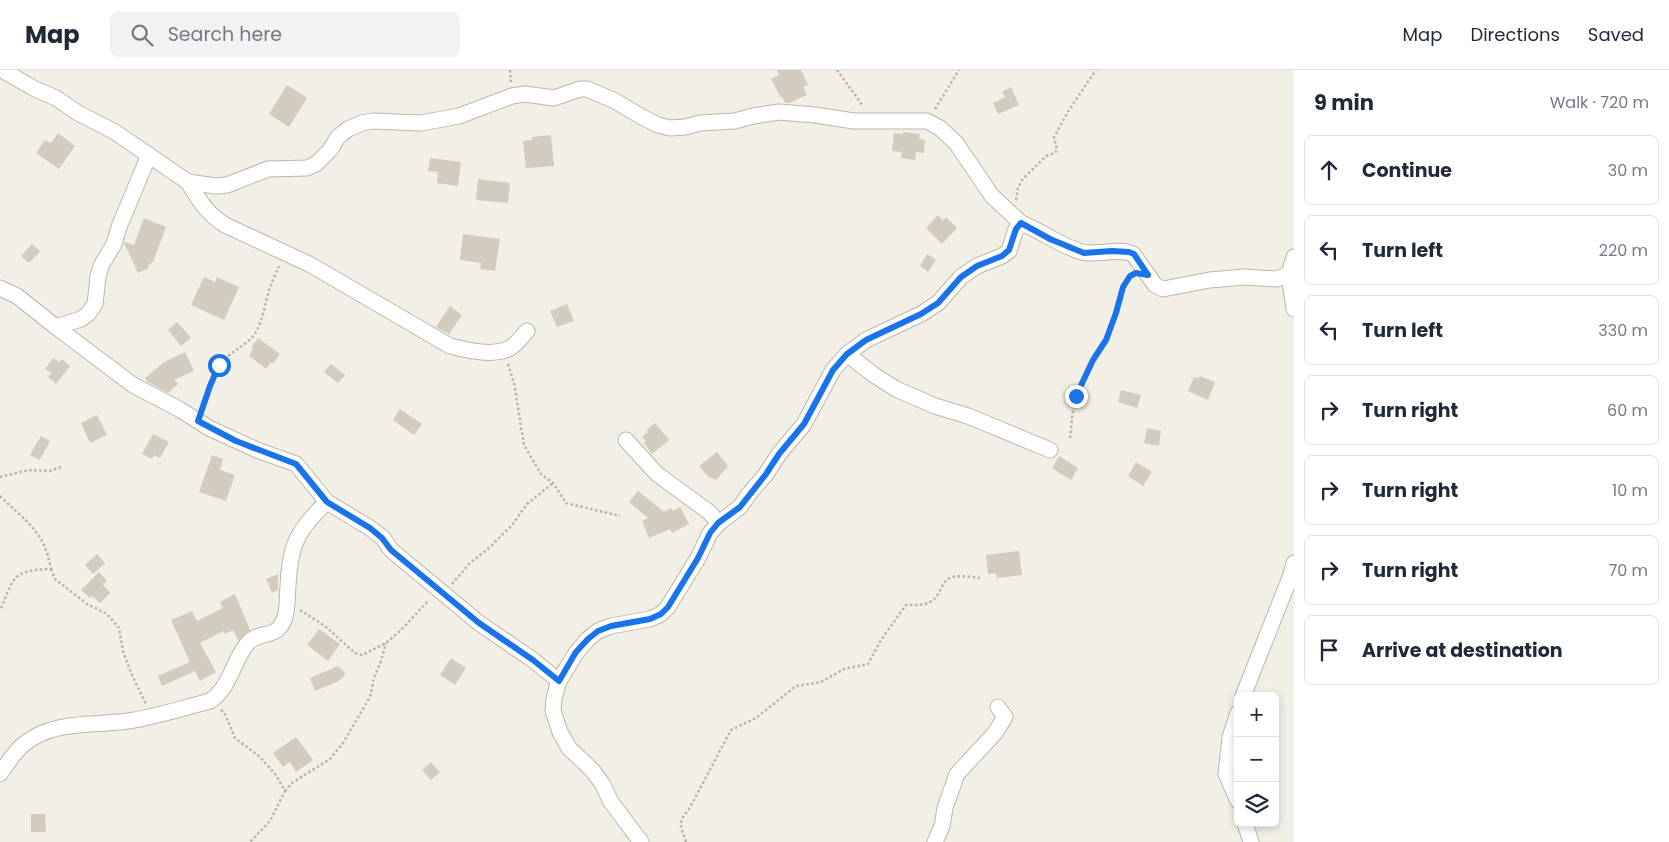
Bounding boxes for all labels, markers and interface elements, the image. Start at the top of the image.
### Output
search box [110,12,460,57]
text: Map [25,18,80,51]
icon: search [128,21,156,49]
text: Search here [168,21,282,48]
text: Map [1403,22,1442,47]
text: Directions [1470,22,1560,47]
text: Saved [1588,22,1644,47]
text: 9 min [1314,88,1374,117]
text: Walk · 720 m [1550,91,1649,114]
icon: ahead [1315,156,1343,184]
text: Continue [1362,157,1452,184]
text: 30 m [1608,159,1648,182]
icon: left [1315,236,1343,264]
text: Turn left [1362,237,1443,264]
text: 220 m [1599,239,1648,262]
icon: left [1315,316,1343,344]
text: Turn left [1362,317,1443,344]
text: 330 m [1598,319,1648,342]
route start [208,354,231,377]
route end [1065,385,1088,408]
icon: right [1315,396,1343,424]
text: Turn right [1362,397,1458,424]
text: 60 m [1607,399,1648,422]
icon: right [1315,476,1343,504]
text: Turn right [1362,477,1458,504]
text: 10 m [1612,479,1648,502]
icon: right [1315,556,1343,584]
text: Turn right [1362,557,1458,584]
text: 70 m [1608,559,1648,582]
icon: arrive [1315,636,1343,664]
text: Arrive at destination [1362,637,1563,664]
map controls [1234,692,1279,827]
button: + [1234,692,1279,737]
button: − [1234,737,1279,782]
button: layers [1234,782,1279,827]

